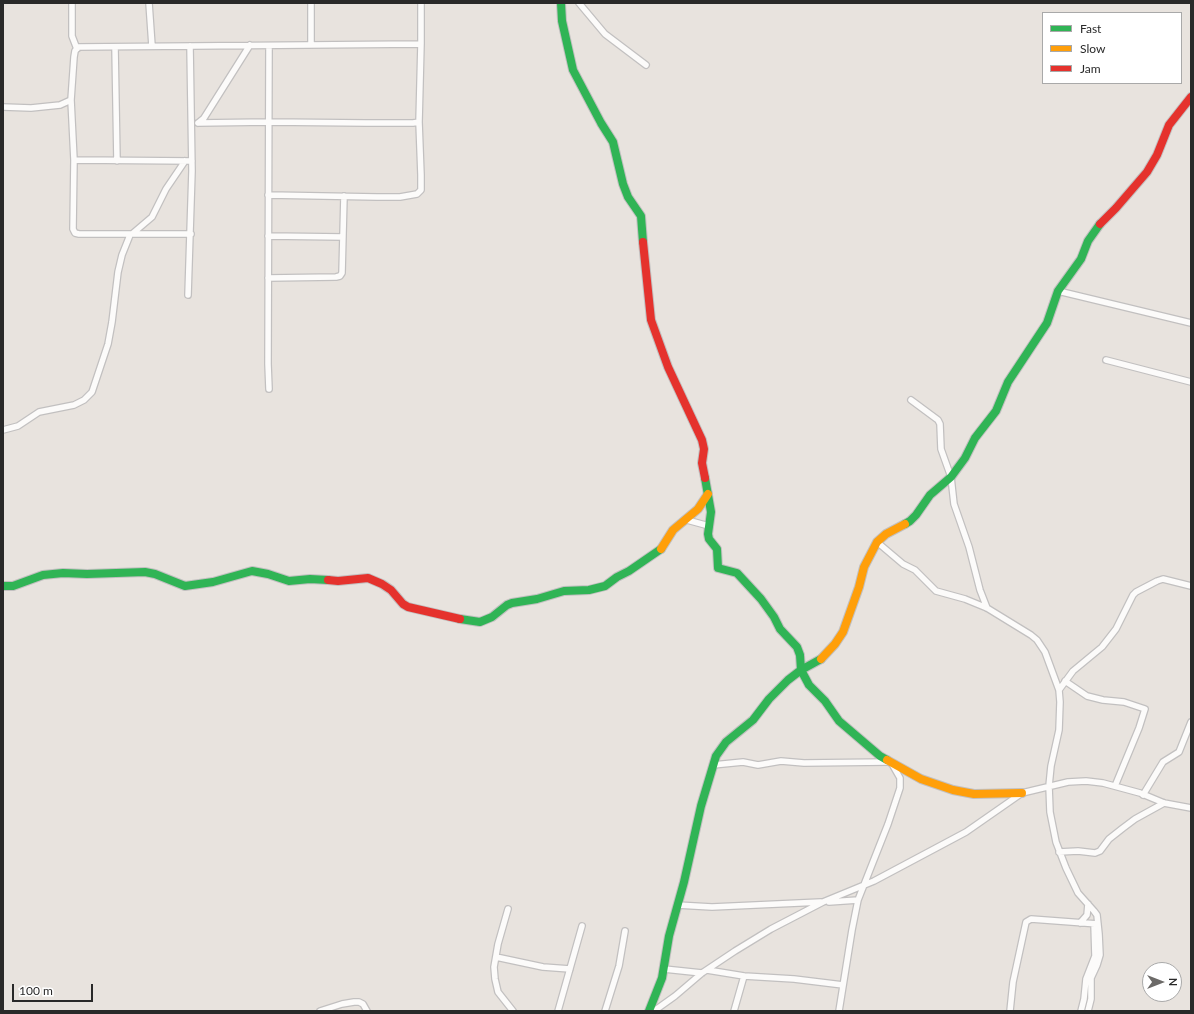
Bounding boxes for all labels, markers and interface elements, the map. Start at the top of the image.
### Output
legend [1042,12,1182,84]
text: Fast [1080,21,1101,36]
text: Slow [1080,41,1105,56]
text: Jam [1080,61,1101,76]
north arrow [1142,962,1182,1002]
scale bar [14,976,95,1002]
text: N [1167,978,1180,986]
text: 100 m [19,983,53,998]

